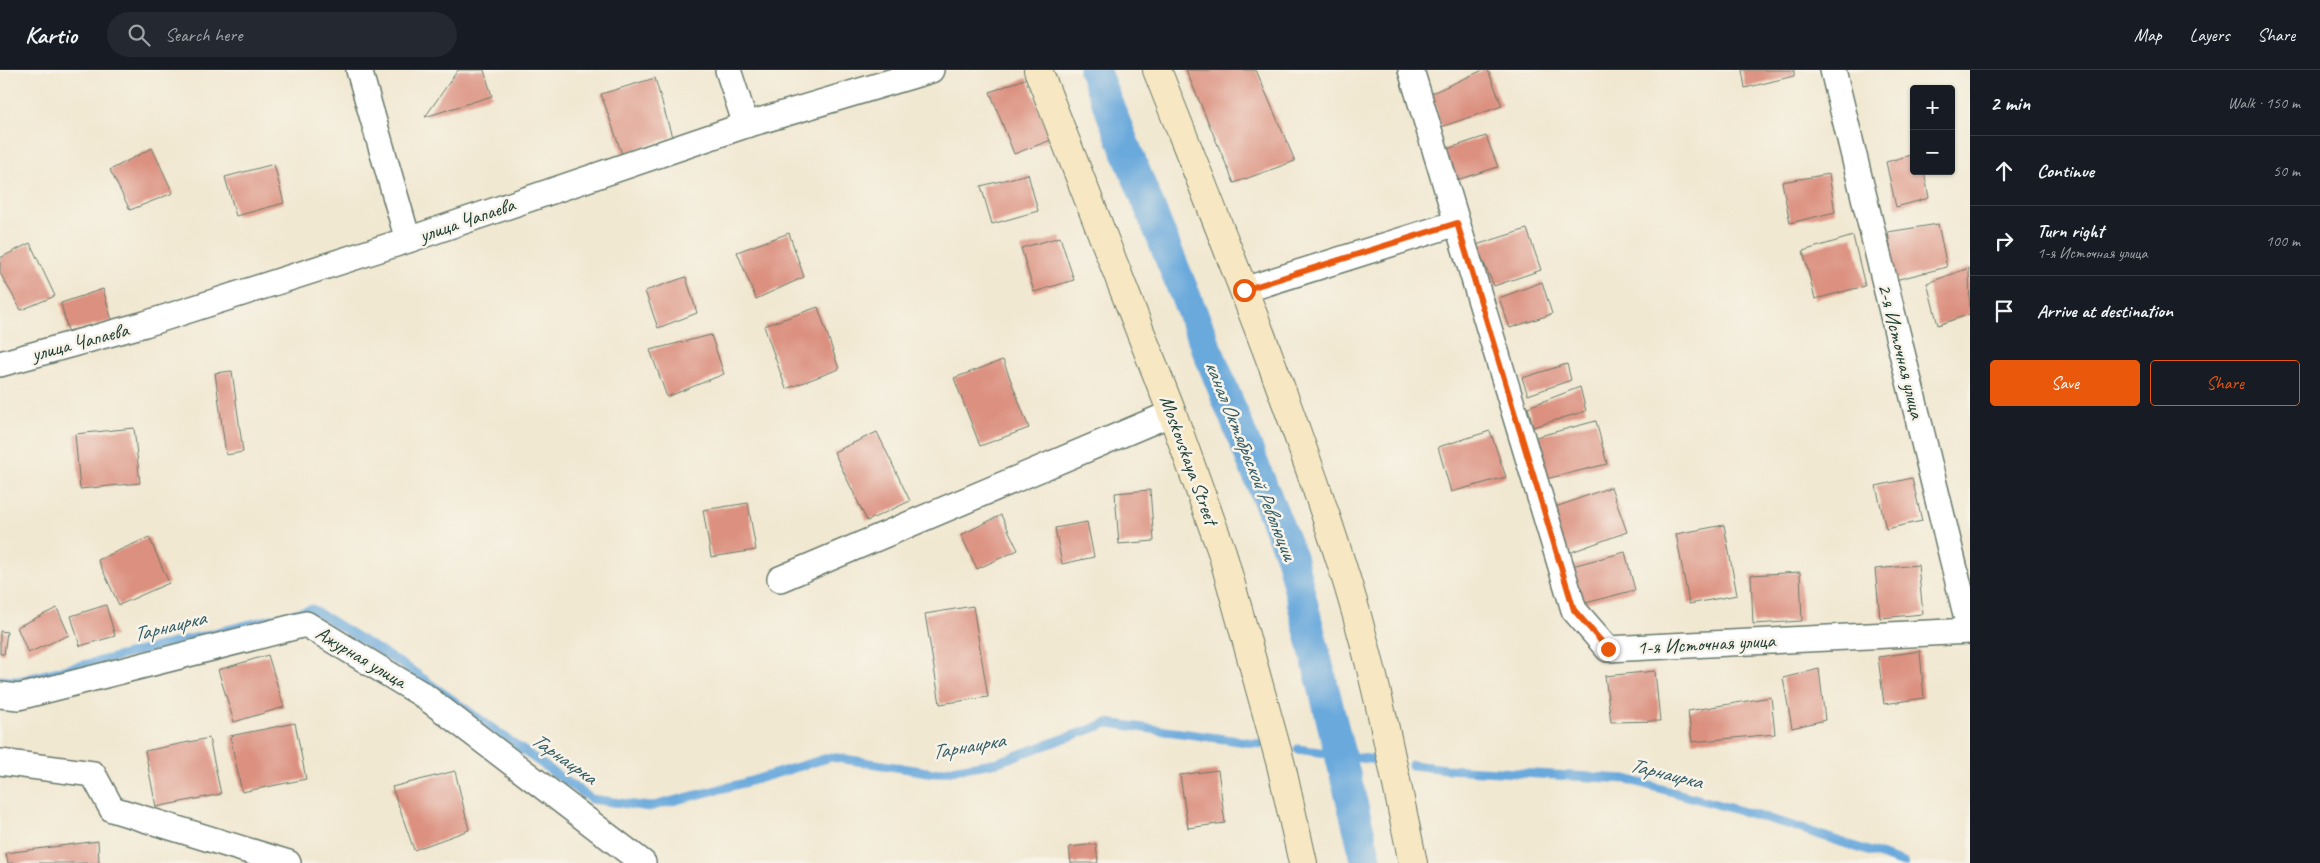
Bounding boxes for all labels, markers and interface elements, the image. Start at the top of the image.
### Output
search box [107,12,457,57]
text: Kartio [25,20,77,50]
icon: search [125,21,153,49]
text: Search here [165,23,242,47]
text: Map [2134,24,2162,46]
text: Layers [2190,24,2229,46]
text: Share [2257,24,2295,46]
map controls [1910,85,1955,175]
button: + [1910,85,1955,130]
text: 2 min [1990,90,2030,116]
text: Walk · 150 m [2228,93,2300,113]
button: − [1910,130,1955,175]
icon: ahead [1990,157,2018,185]
text: Continue [2037,159,2094,183]
text: 50 m [2273,161,2300,181]
street label: улица Чапаева [415,192,519,248]
text: Turn right [2037,219,2104,243]
icon: right [1990,227,2018,255]
text: 100 m [2266,231,2300,251]
text: 1-я Источная улица [2037,243,2148,263]
route start [1233,279,1256,302]
street label: 2-я Источная улица [1872,281,1930,422]
icon: arrive [1990,297,2018,325]
text: Arrive at destination [2037,299,2173,323]
street label: улица Чапаева [28,317,132,367]
water label: канал Октябрьской Революции [1199,356,1304,565]
button: Save [1990,360,2140,406]
button: Share [2150,360,2300,406]
street label: Moskovskaya Street [1154,392,1225,531]
water label: Тарнаирка [130,604,210,648]
street label: Ажурная улица [311,620,412,695]
street label: 1-я Источная улица [1636,628,1777,660]
route end [1597,638,1620,661]
water label: Тарнаирка [526,726,603,791]
water label: Тарнаирка [929,726,1008,765]
water label: Тарнаирка [1627,751,1707,795]

